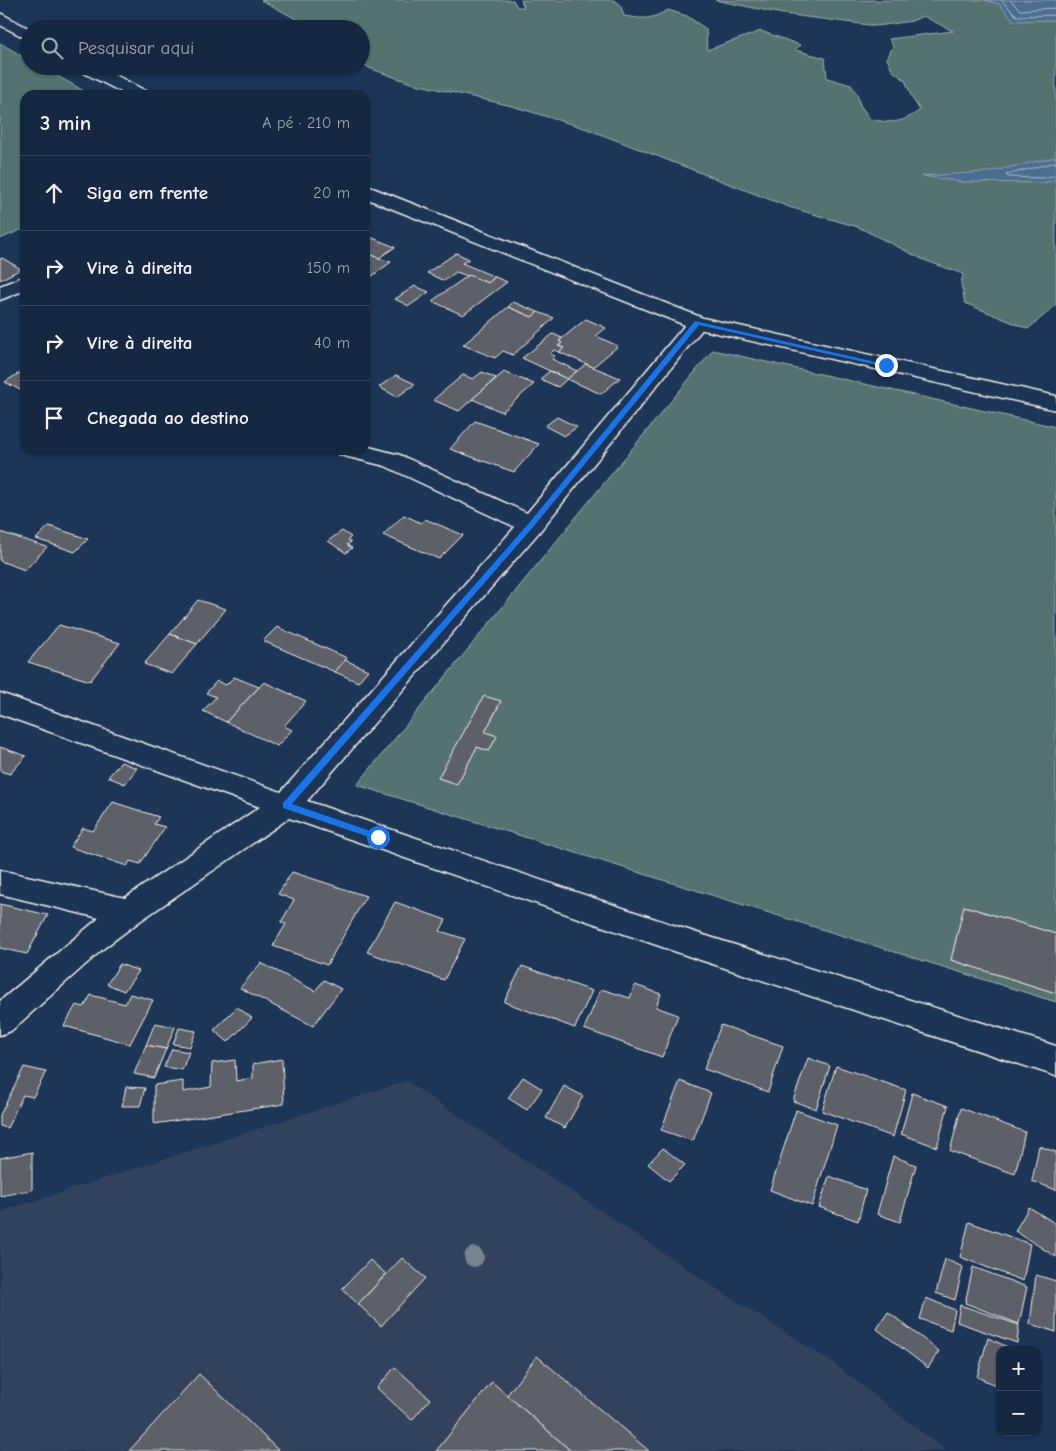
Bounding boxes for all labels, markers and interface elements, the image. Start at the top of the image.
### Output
search box [20,20,370,75]
icon: search [38,34,66,62]
text: Pesquisar aqui [78,37,194,59]
text: 3 min [40,111,91,135]
text: A pé · 210 m [262,114,350,132]
icon: ahead [40,179,68,207]
text: Siga em frente [87,182,208,204]
text: 20 m [313,184,350,202]
icon: right [40,254,68,282]
text: Vire à direita [87,257,192,279]
text: 150 m [307,259,350,277]
icon: right [40,329,68,357]
text: Vire à direita [87,332,192,354]
text: 40 m [314,334,350,352]
route end [875,354,898,377]
icon: arrive [40,404,68,432]
text: Chegada ao destino [87,407,249,429]
route start [367,826,390,849]
map controls [996,1346,1041,1436]
button: + [996,1346,1041,1391]
button: − [996,1391,1041,1436]

